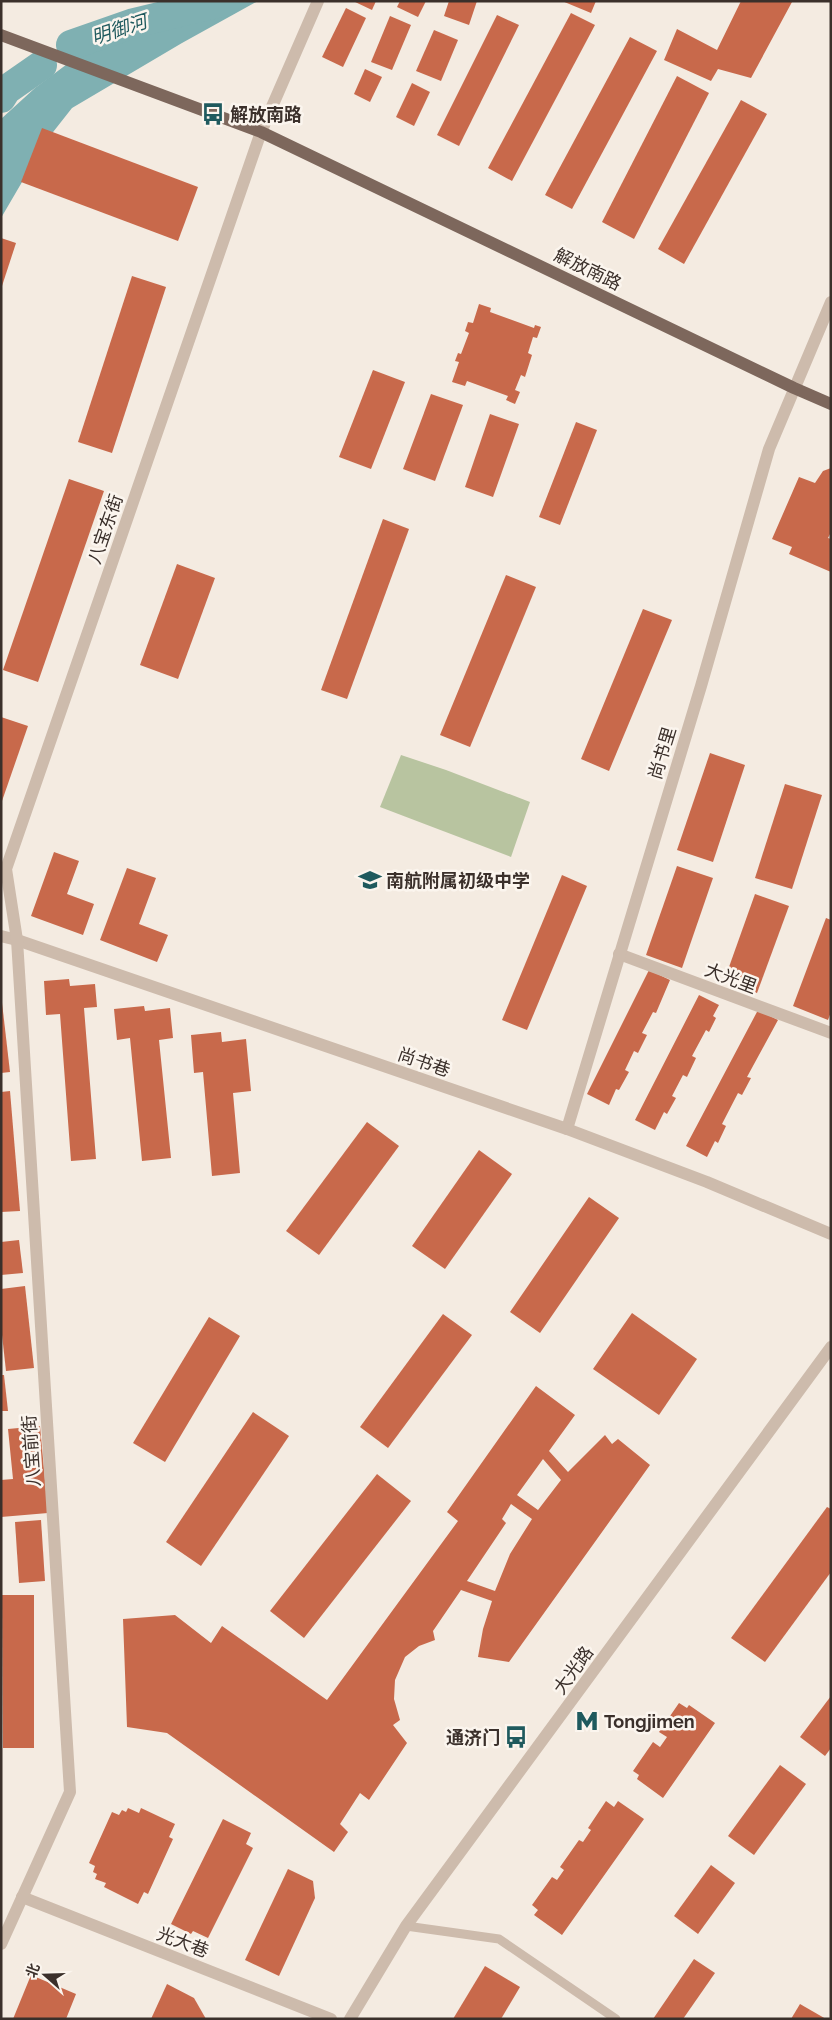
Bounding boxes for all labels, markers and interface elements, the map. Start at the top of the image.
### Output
water label: 明御河 [88,8,153,48]
bus stop icon: 解放南路 [200,101,226,127]
place label: 解放南路 [230,104,302,125]
street label: 解放南路 [551,244,625,294]
street label: 八宝东街 [83,492,127,566]
street label: 尚书里 [644,724,680,782]
school or university icon: 南航附属初级中学 [357,867,383,893]
place label: 南航附属初级中学 [386,870,530,891]
street label: 大光里 [702,959,760,997]
street label: 尚书巷 [395,1043,453,1081]
street label: 八宝前街 [18,1414,44,1488]
street label: 大光路 [549,1642,597,1698]
metro station icon: Tongjimen [574,1708,600,1734]
place label: Tongjimen [604,1711,695,1732]
bus stop icon: 通济门 [503,1724,529,1750]
place label: 通济门 [446,1727,500,1748]
street label: 光大巷 [154,1923,212,1961]
north arrow [20,1950,70,2000]
text: 北 [23,1961,43,1980]

